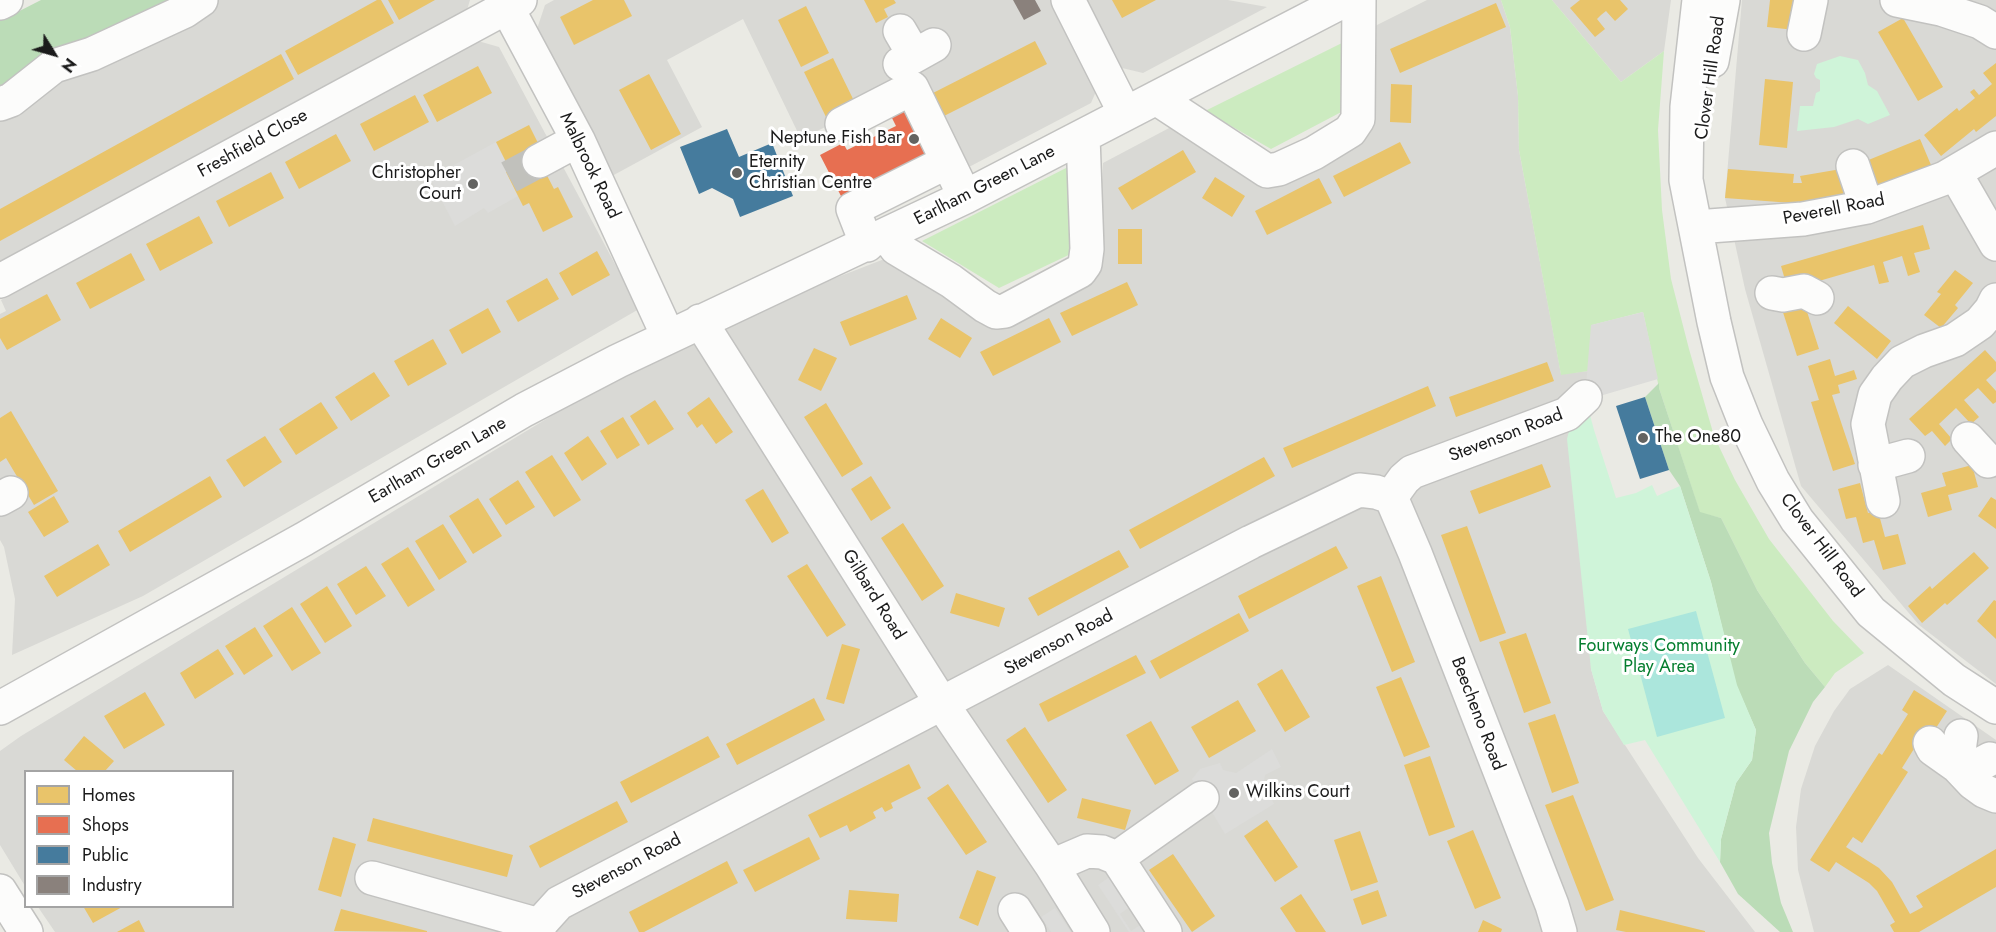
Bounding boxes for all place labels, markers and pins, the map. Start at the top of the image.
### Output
place label: Neptune Fish Bar [770,128,902,150]
marker: Neptune Fish Bar [907,132,921,146]
place label: Eternity Christian Centre [749,152,872,195]
place label: Christopher Court [372,163,461,206]
marker: Eternity Christian Centre [730,166,744,180]
marker: Christopher Court [466,177,480,191]
place label: The One80 [1655,427,1741,449]
marker: The One80 [1636,431,1650,445]
place label: Wilkins Court [1246,782,1349,804]
marker: Wilkins Court [1227,786,1241,800]

